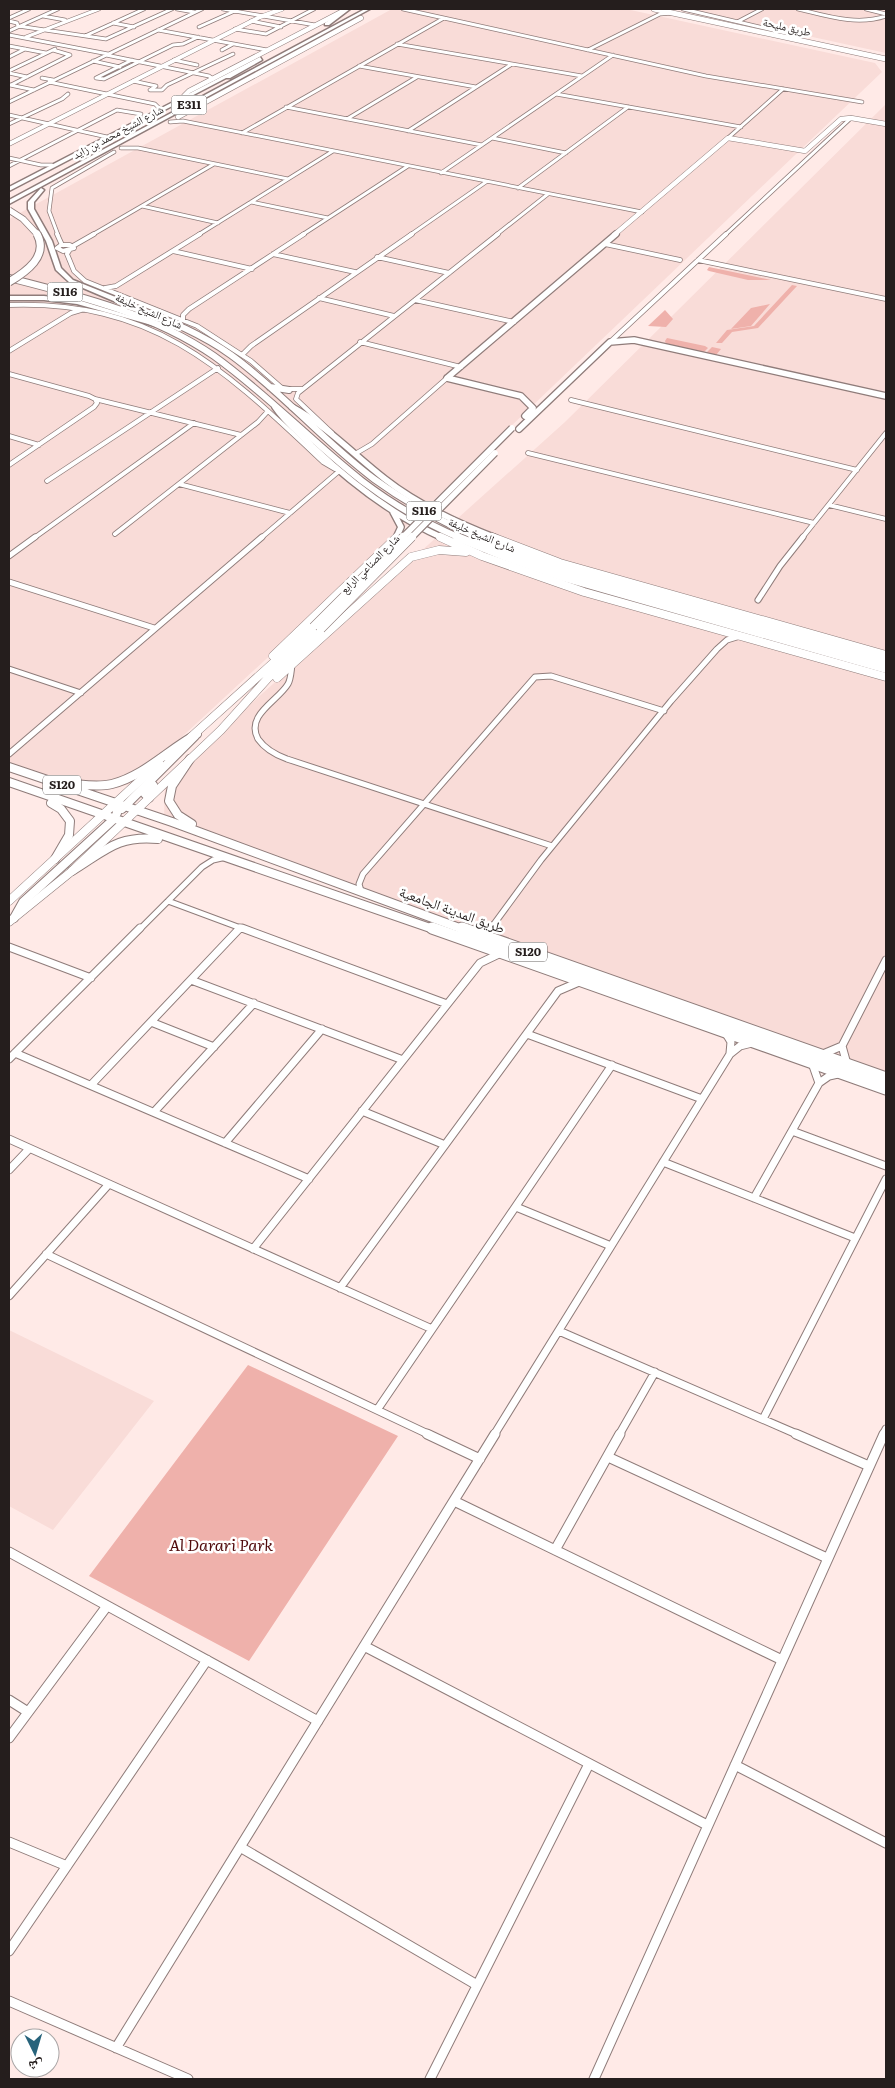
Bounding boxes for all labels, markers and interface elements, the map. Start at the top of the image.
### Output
street label: طريق مليحة [762,13,813,39]
road number: E311 [172,96,206,114]
street label: شارع الشيخ محمد بن زايد [69,100,166,162]
road number: S116 [48,282,82,302]
street label: شارع الشيخ خليفة [113,288,185,332]
road number: S116 [406,502,442,520]
street label: شارع الشيخ خليفة [446,513,519,555]
street label: شارع الصناعي الرابع [336,530,404,598]
road number: S120 [43,776,81,794]
street label: طريق المدينة الجامعية [396,881,508,938]
road number: S120 [509,942,547,962]
park label: Al Darari Park [169,1532,273,1556]
north arrow [10,2028,60,2078]
text: ش [28,2056,44,2078]

